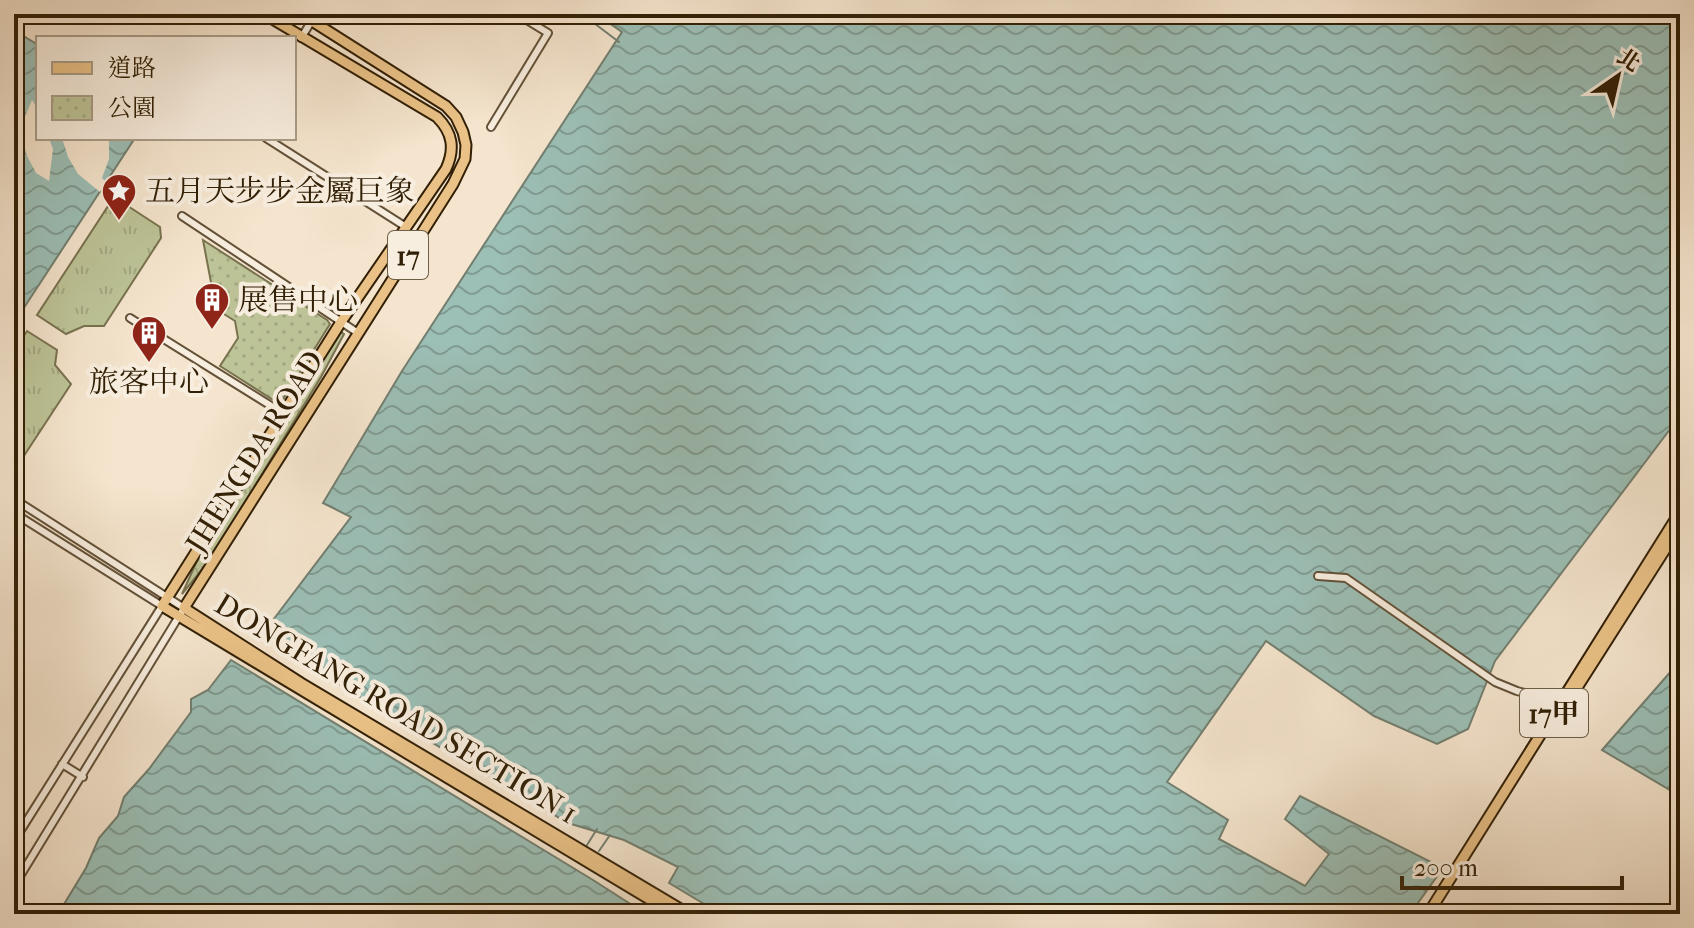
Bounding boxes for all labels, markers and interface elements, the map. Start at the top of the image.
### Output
legend [36,36,296,140]
north arrow [1578,36,1658,116]
text: 北 [1612,43,1645,77]
text: 道路 [108,54,156,82]
text: 公園 [108,94,156,122]
place icon: 五月天步步金屬巨象 [100,172,138,222]
place label: 五月天步步金屬巨象 [145,174,415,209]
road number: 17 [388,231,428,279]
building icon: 展售中心 [193,281,231,331]
place label: 展售中心 [238,283,358,318]
building icon: 旅客中心 [130,314,168,364]
street label: JHENGDA ROAD [178,345,331,561]
place label: 旅客中心 [89,365,209,400]
street label: DONGFANG ROAD SECTION 1 [208,587,584,831]
road number: 17甲 [1520,689,1588,737]
scale bar [1402,840,1622,890]
text: 200 m [1414,854,1478,882]

